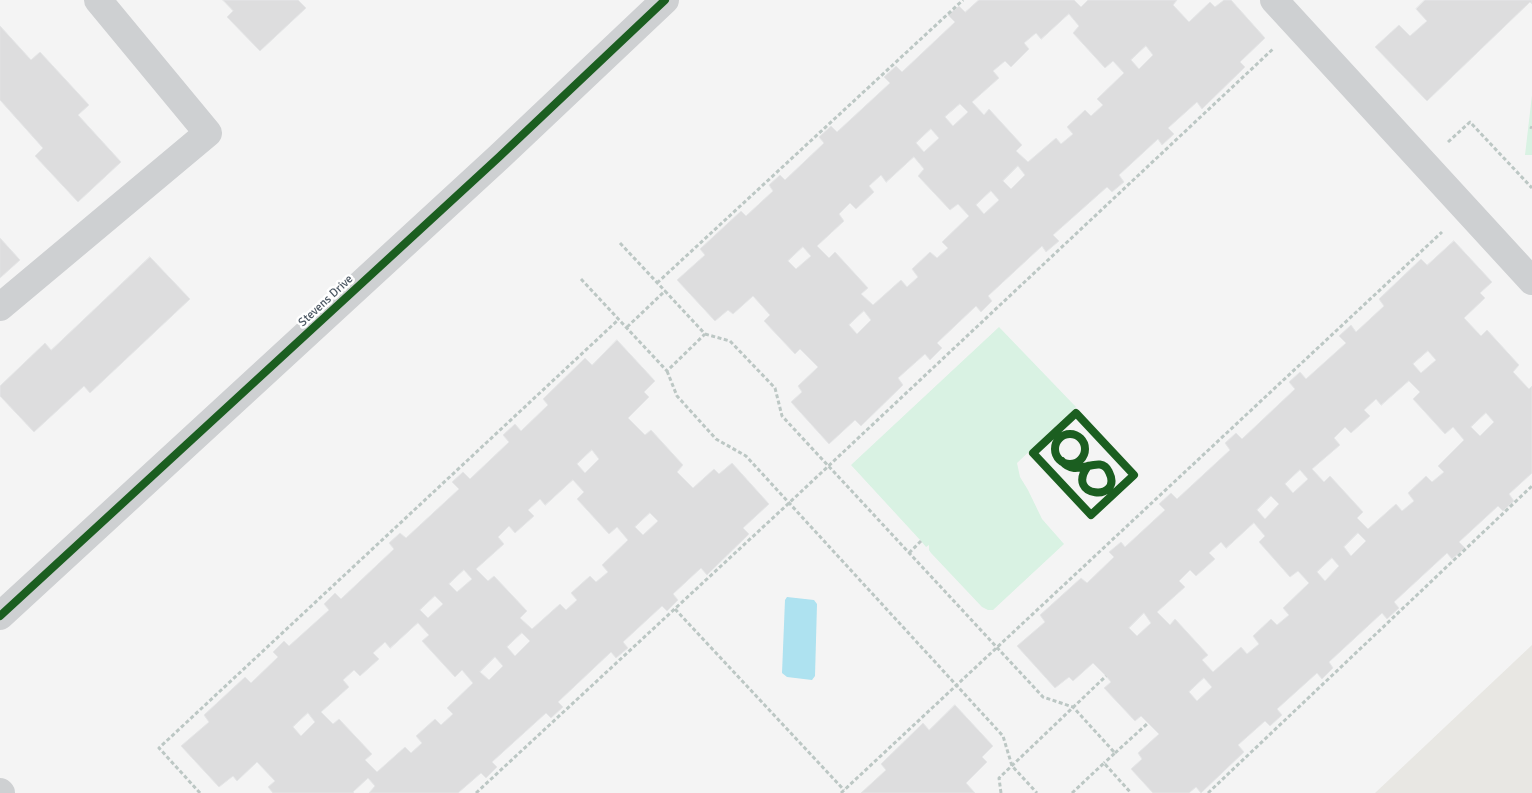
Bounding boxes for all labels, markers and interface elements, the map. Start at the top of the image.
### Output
street label: Stevens Drive [296,272,356,330]

